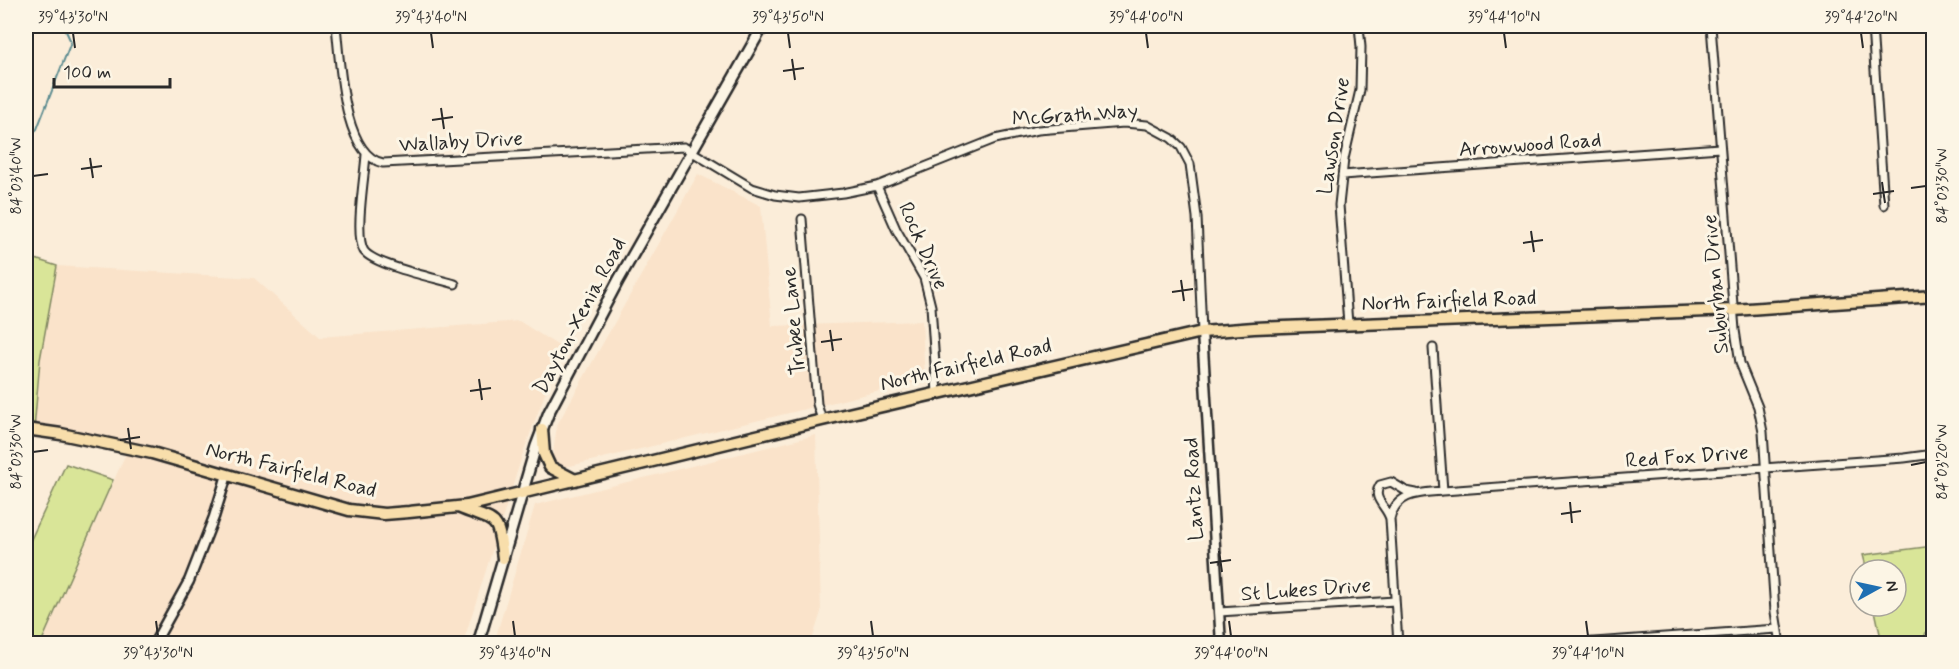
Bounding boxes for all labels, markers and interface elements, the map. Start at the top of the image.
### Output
text: 39°43'30"N [38,8,108,28]
text: 39°43'40"N [395,8,467,28]
text: 39°43'50"N [752,8,824,28]
text: 39°44'00"N [1109,8,1183,28]
text: 39°44'10"N [1468,8,1540,28]
text: 39°44'20"N [1824,8,1898,28]
scale bar [54,51,170,89]
text: 100 m [63,61,111,85]
street label: Lawson Drive [1311,75,1357,197]
street label: McGrath Way [1011,97,1139,133]
street label: Wallaby Drive [398,125,524,159]
street label: Arrowwood Road [1458,126,1602,164]
text: 84°03'40"W [7,138,27,214]
text: 84°03'30"W [1933,149,1953,223]
street label: Rock Drive [891,198,955,294]
street label: Suburban Drive [1696,213,1736,355]
street label: Dayton-Xenia Road [527,233,633,399]
street label: Trubee Lane [775,266,813,376]
street label: North Fairfield Road [1361,284,1537,318]
street label: North Fairfield Road [878,332,1054,398]
text: 84°03'30"W [7,415,27,489]
text: 84°03'20"W [1933,424,1953,500]
street label: North Fairfield Road [203,435,379,505]
street label: Lantz Road [1177,437,1211,541]
street label: Red Fox Drive [1624,439,1750,475]
north arrow [1848,558,1908,618]
street label: St Lukes Drive [1240,571,1372,609]
text: N [1880,579,1903,593]
text: 39°43'30"N [123,644,193,664]
text: 39°43'40"N [479,644,551,664]
text: 39°43'50"N [837,644,909,664]
text: 39°44'00"N [1194,644,1268,664]
text: 39°44'10"N [1552,644,1624,664]

